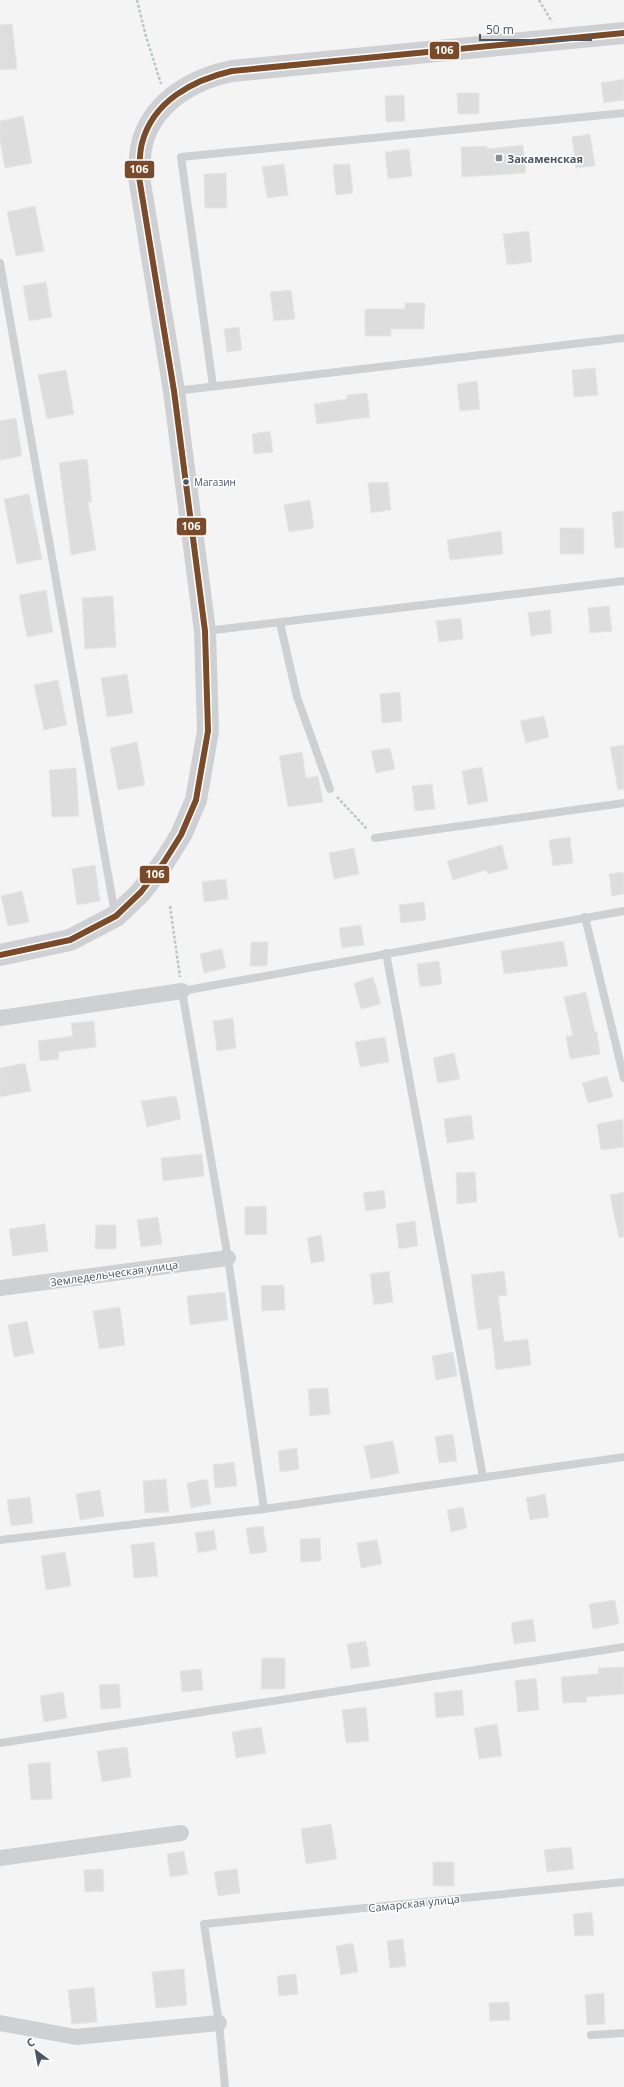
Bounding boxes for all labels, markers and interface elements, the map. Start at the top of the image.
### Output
scale bar [480,16,591,42]
text: 50 m [486,21,514,38]
line badge: 106 [429,41,460,60]
text: 106 [435,42,453,57]
place label: Закаменская [507,151,583,166]
marker: Закаменская [494,153,504,163]
line badge: 106 [124,160,155,179]
text: 106 [130,161,148,176]
place label: Магазин [194,475,236,489]
marker: Магазин [181,477,191,487]
line badge: 106 [176,517,207,536]
text: 106 [182,518,200,533]
line badge: 106 [139,865,170,884]
text: 106 [146,866,164,881]
street label: Земледельческая улица [49,1257,179,1289]
street label: Самарская улица [368,1891,460,1915]
north arrow [16,2031,56,2071]
text: С [23,2034,37,2050]

